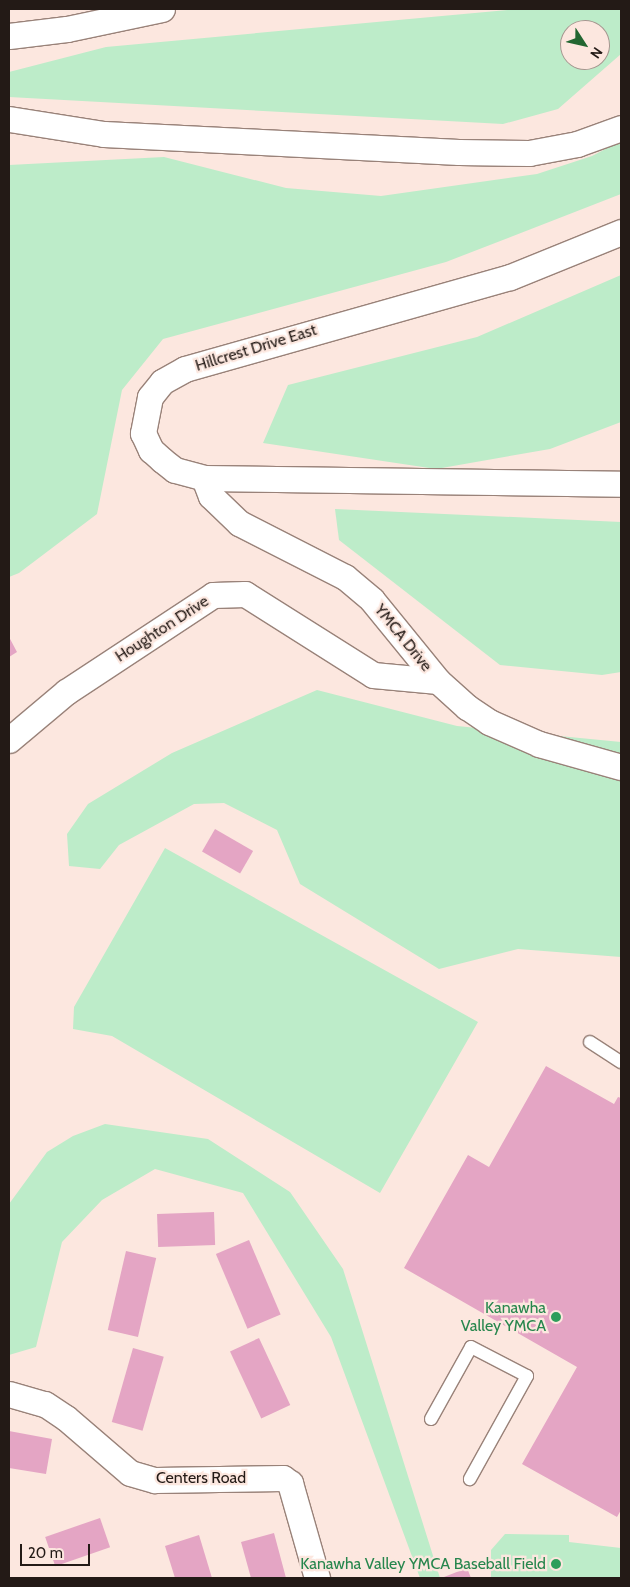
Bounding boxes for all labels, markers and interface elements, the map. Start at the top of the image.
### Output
north arrow [560,20,610,70]
text: N [586,44,607,62]
street label: Hillcrest Drive East [193,320,319,376]
street label: Houghton Drive [112,592,212,666]
street label: YMCA Drive [370,601,436,675]
place label: Kanawha Valley YMCA [461,1298,546,1336]
marker: Kanawha Valley YMCA [550,1311,562,1323]
street label: Centers Road [156,1468,246,1488]
scale bar [22,1534,92,1566]
text: 20 m [28,1544,63,1562]
place label: Kanawha Valley YMCA Baseball Field [300,1554,546,1574]
marker: Kanawha Valley YMCA Baseball Field [550,1558,562,1570]

